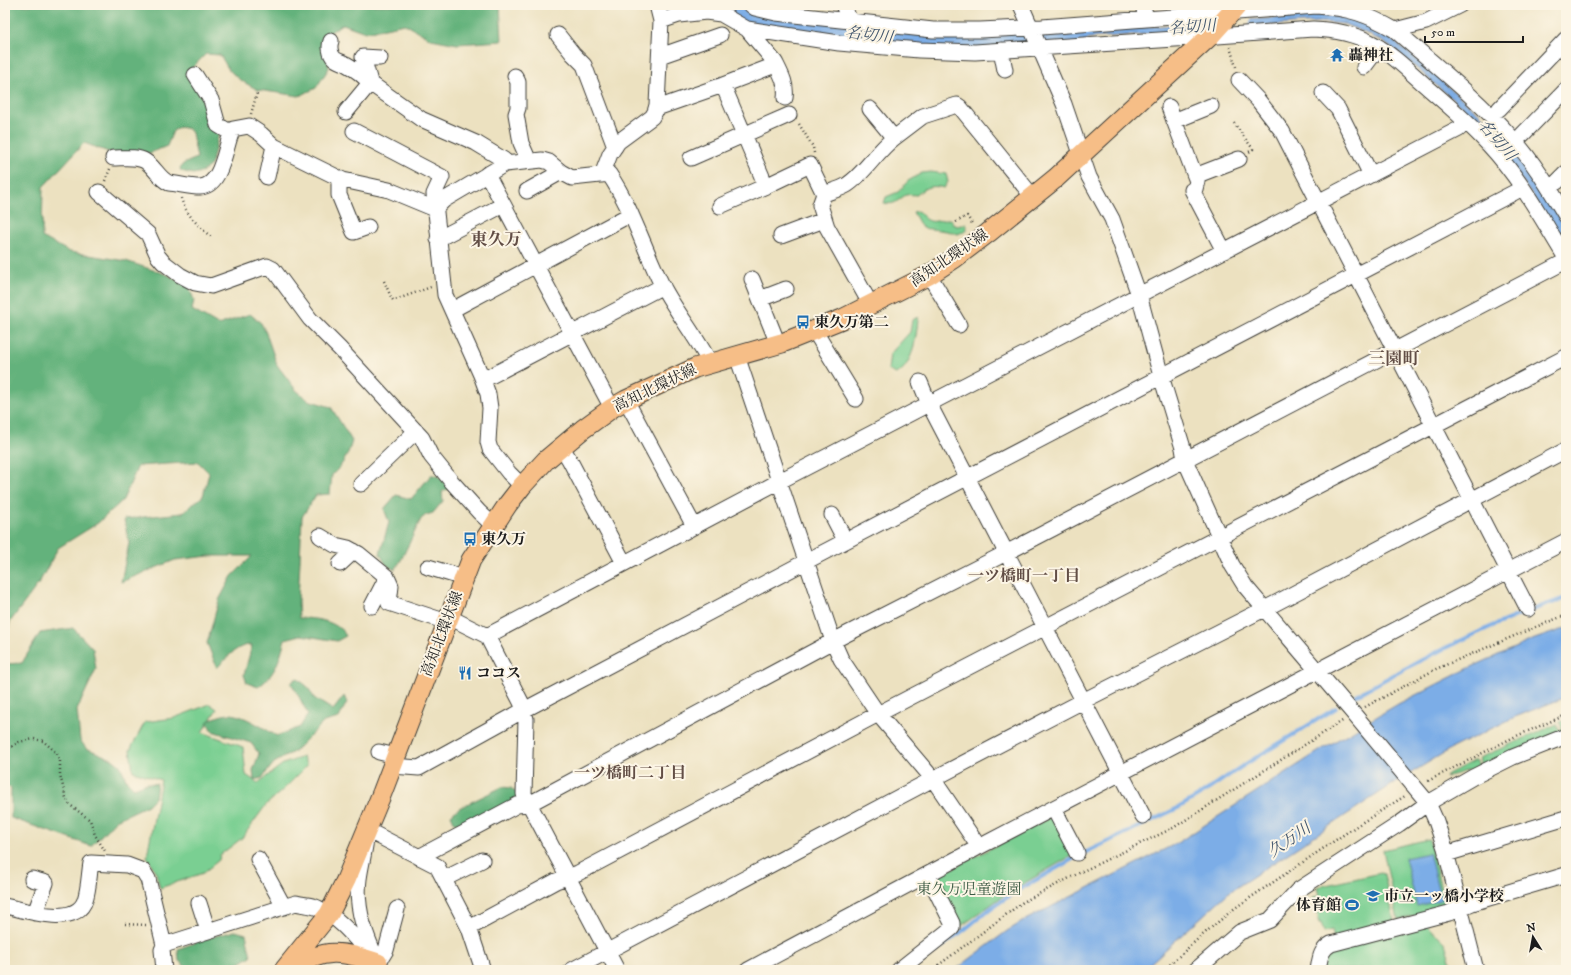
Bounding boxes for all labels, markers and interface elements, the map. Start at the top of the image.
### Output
water label: 名切川 [1167,15,1219,39]
scale bar [1425,18,1523,44]
water label: 名切川 [844,22,896,48]
text: 50 m [1431,25,1455,40]
place label: 轟神社 [1348,46,1393,65]
temple icon: 轟神社 [1329,47,1345,63]
water label: 名切川 [1474,115,1522,166]
street label: 高知北環状線 [906,225,992,291]
district label: 東久万 [471,229,522,251]
place label: 東久万第二 [814,313,889,332]
bus stop icon: 東久万第二 [795,314,811,330]
district label: 三園町 [1369,348,1420,370]
street label: 高知北環状線 [610,360,700,416]
place label: 東久万 [481,530,526,549]
bus stop icon: 東久万 [462,531,478,547]
district label: 一ツ橋町一丁目 [968,566,1080,586]
street label: 高知北環状線 [417,589,467,679]
place label: ココス [476,664,521,683]
restaurant icon: ココス [457,665,473,681]
district label: 一ツ橋町二丁目 [574,763,686,783]
water label: 久万川 [1264,817,1316,862]
park label: 東久万児童遊園 [916,880,1022,899]
place label: 市立一ッ橋小学校 [1384,887,1504,906]
school or university icon: 市立一ッ橋小学校 [1365,888,1381,904]
place label: 体育館 [1296,896,1341,915]
sports icon: 体育館 [1344,897,1360,913]
north arrow [1513,917,1553,957]
text: N [1526,920,1537,936]

